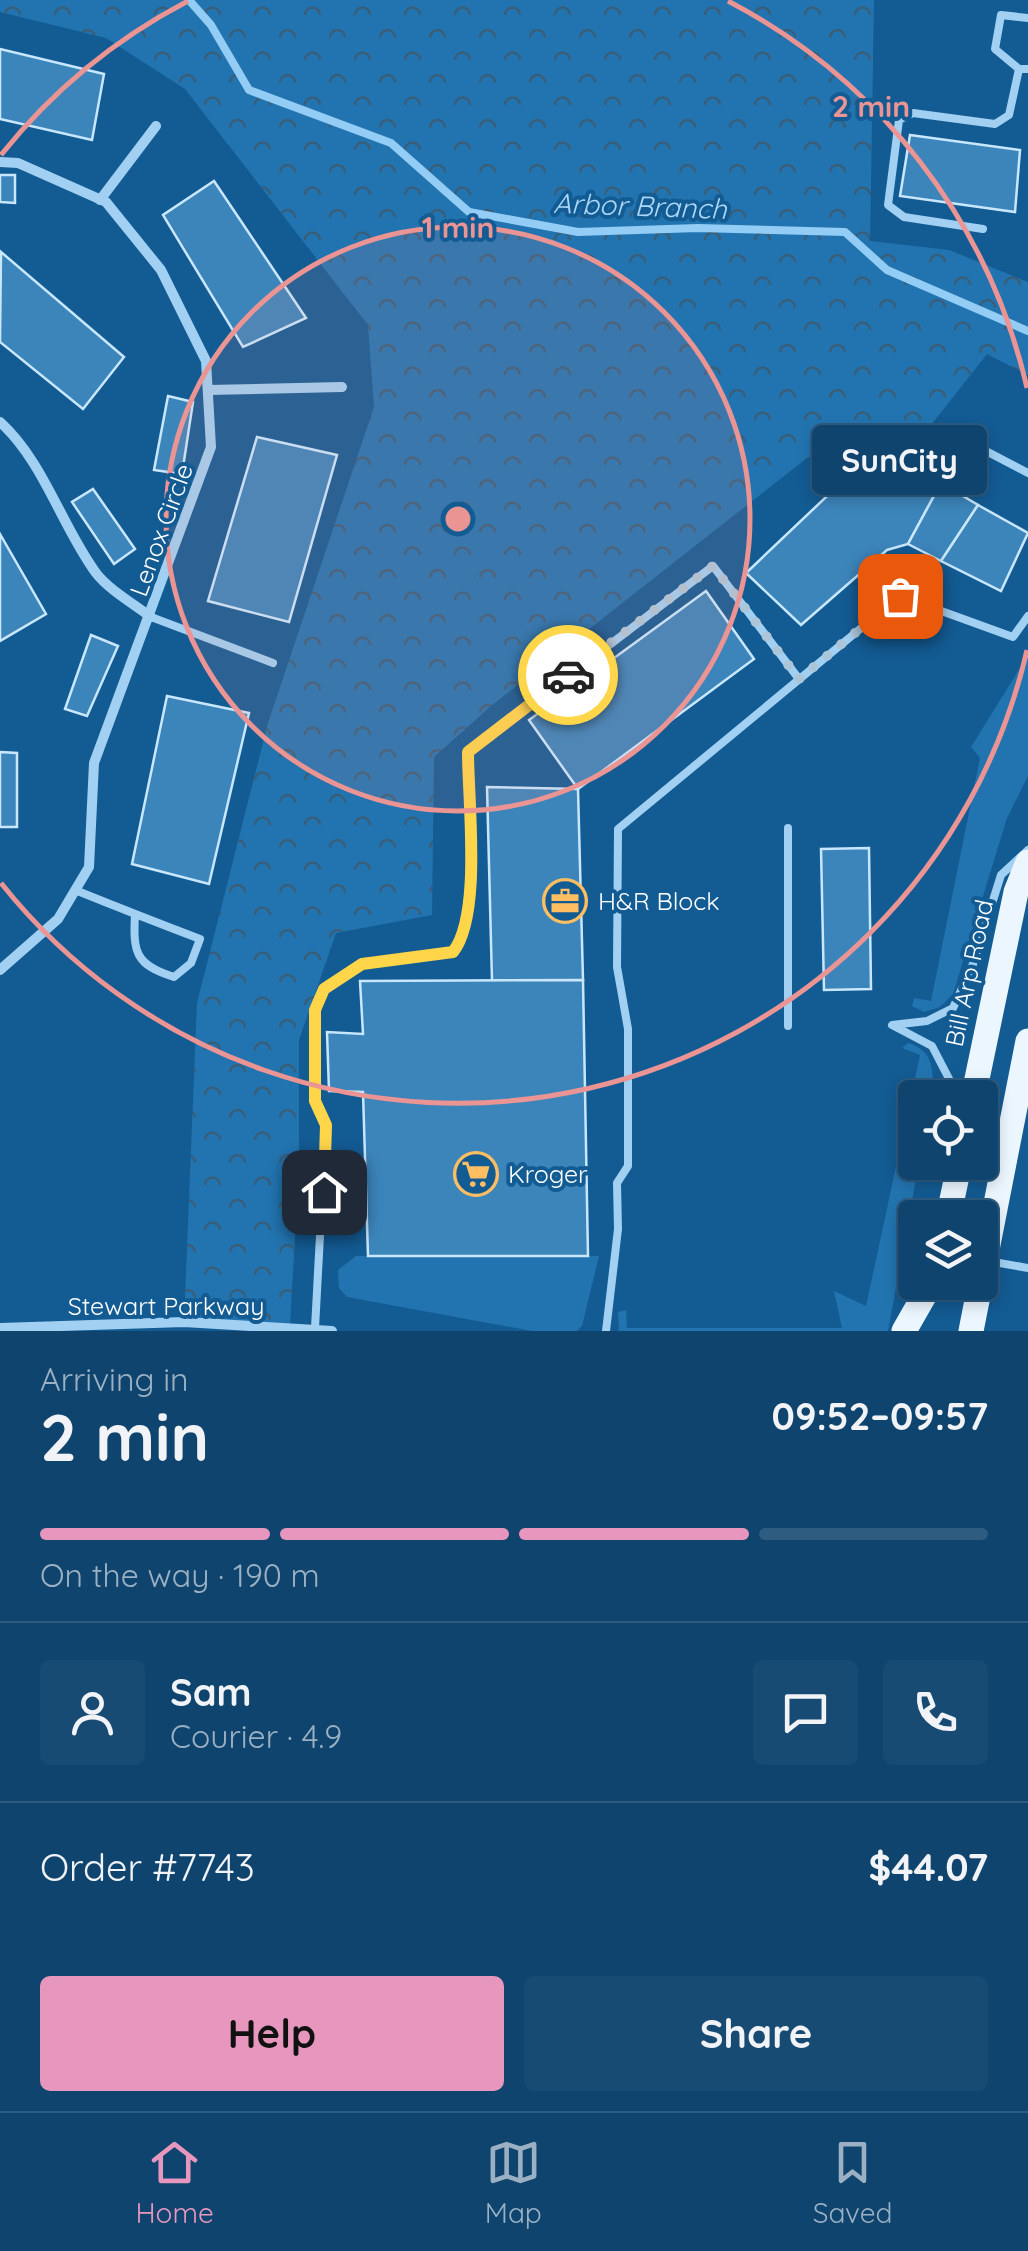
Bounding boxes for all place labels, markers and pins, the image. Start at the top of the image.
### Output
callout: SunCity [812,426,988,496]
centre of rings [440,501,476,537]
pin [858,554,943,639]
office icon: H&R Block [542,878,588,924]
place label: H&R Block [598,885,720,916]
pin [282,1150,367,1235]
supermarket icon: Kroger [453,1151,499,1197]
place label: Kroger [508,1158,588,1189]

